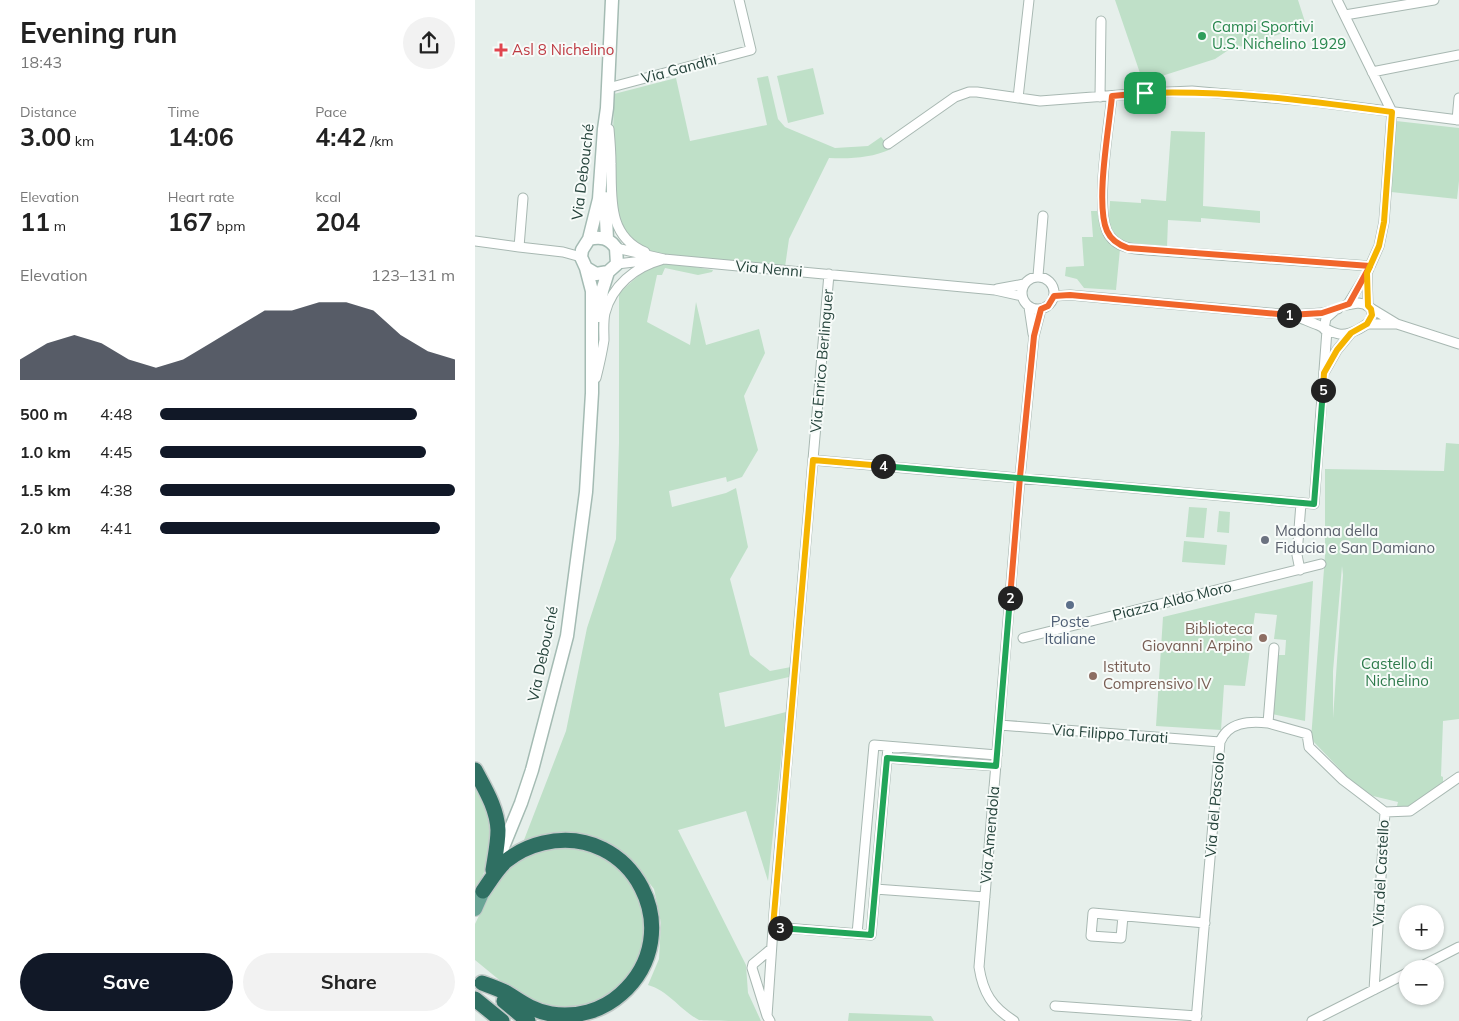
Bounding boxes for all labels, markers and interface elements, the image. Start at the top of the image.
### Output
text: Evening run [20,15,177,50]
button: share [403,17,455,69]
place label: Campi Sportivi U.S. Nichelino 1929 [1212,17,1346,53]
marker: Campi Sportivi U.S. Nichelino 1929 [1196,30,1208,42]
place label: Asl 8 Nichelino [512,40,614,59]
marker: Asl 8 Nichelino [494,43,508,57]
street label: Via Gandhi [639,49,719,88]
text: 18:43 [20,52,62,72]
pin [1124,72,1166,114]
icon: arrive [1131,79,1159,107]
text: Distance [20,103,77,121]
text: Time [168,103,199,121]
text: Pace [315,103,347,121]
text: 3.00 [20,121,71,152]
text: 14:06 [168,121,234,152]
text: 4:42 [315,121,367,152]
street label: Via Debouché [567,123,598,221]
text: km [71,132,94,150]
text: /km [367,132,394,150]
text: Elevation [20,188,79,206]
text: Heart rate [168,188,234,206]
text: kcal [315,188,341,206]
text: 11 [20,206,50,237]
text: 167 [168,206,213,237]
text: 204 [315,206,360,237]
text: m [50,217,66,235]
text: bpm [213,217,245,235]
street label: Via Nenni [735,256,803,281]
text: Elevation [20,265,88,285]
text: 123–131 m [371,265,455,285]
street label: Via Enrico Berlinguer [806,288,837,434]
pin: 1 [1277,302,1301,328]
text: 1 [1285,306,1294,324]
pin: 5 [1311,378,1335,402]
text: 5 [1319,381,1328,399]
text: 500 m [20,404,68,424]
text: 4:48 [100,404,132,424]
text: 1.0 km [20,442,71,462]
text: 4:45 [100,442,132,462]
pin: 4 [871,454,895,478]
text: 4 [879,457,888,475]
text: 1.5 km [20,480,71,500]
text: 4:38 [100,480,132,500]
text: 2.0 km [20,518,71,538]
text: 4:41 [100,518,132,538]
place label: Madonna della Fiducia e San Damiano [1275,521,1435,557]
marker: Madonna della Fiducia e San Damiano [1259,534,1271,546]
street label: Piazza Aldo Moro [1110,577,1233,625]
pin: 2 [997,586,1023,610]
text: 2 [1006,589,1015,607]
marker: Poste Italiane [1064,599,1076,611]
street label: Via Debouché [523,605,562,703]
place label: Poste Italiane [1044,612,1096,648]
place label: Biblioteca Giovanni Arpino [1142,619,1253,655]
marker: Biblioteca Giovanni Arpino [1257,632,1269,644]
park label: Castello di Nichelino [1361,654,1433,690]
place label: Istituto Comprensivo IV [1103,657,1212,693]
marker: Istituto Comprensivo IV [1087,670,1099,682]
street label: Via Filippo Turati [1051,720,1169,747]
street label: Via del Pascolo [1200,752,1229,858]
street label: Via Amendola [976,785,1003,885]
street label: Via del Castello [1368,819,1393,927]
map controls [1399,905,1444,1005]
button: + [1399,905,1444,950]
pin: 3 [767,916,793,940]
text: 3 [776,919,785,937]
button: Save [20,953,233,1011]
button: Share [243,953,455,1011]
button: − [1399,960,1444,1005]

